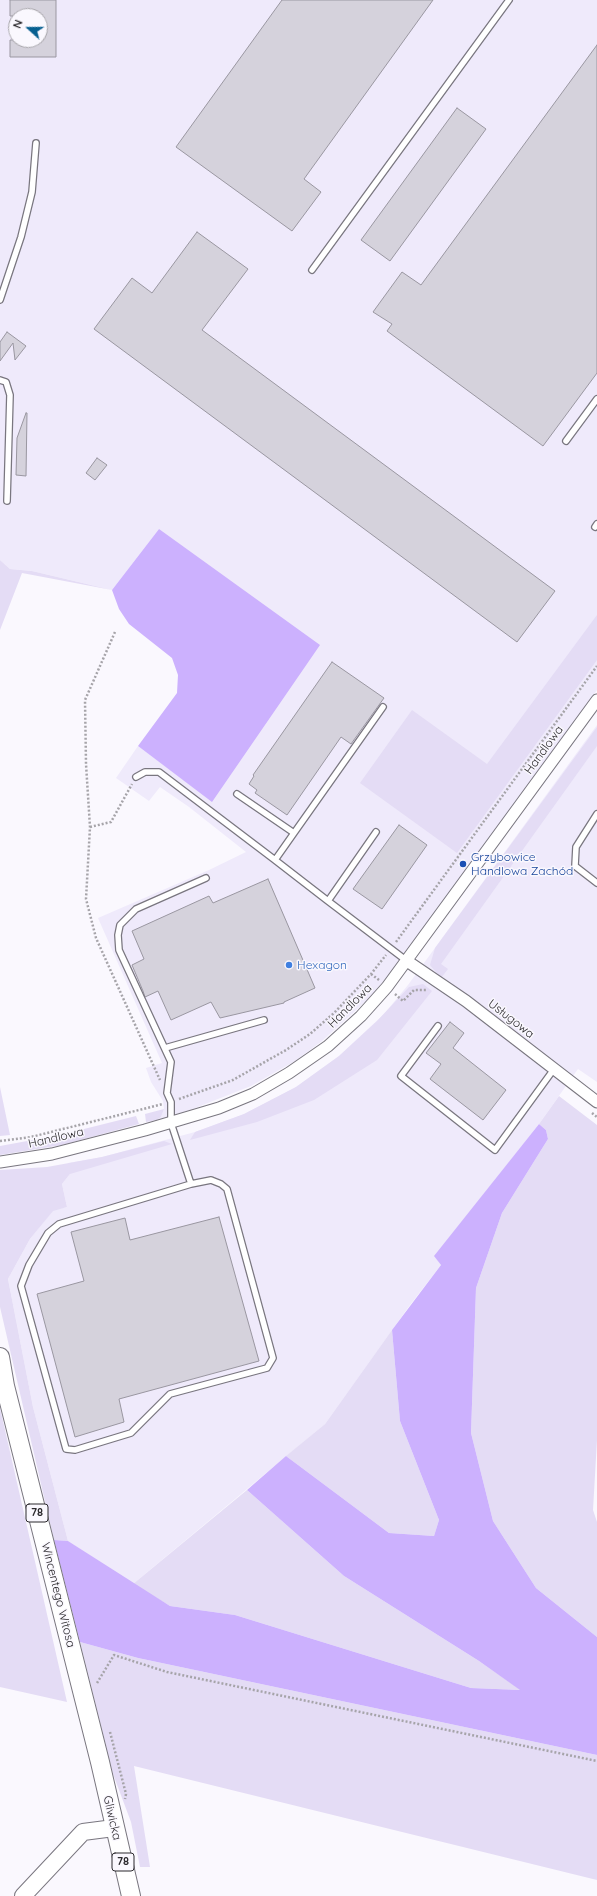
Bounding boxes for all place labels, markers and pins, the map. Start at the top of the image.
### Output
place label: Grzybowice Handlowa Zachód [471,850,573,878]
marker: Grzybowice Handlowa Zachód [458,859,468,869]
place label: Hexagon [297,958,347,972]
marker: Hexagon [284,960,294,970]

